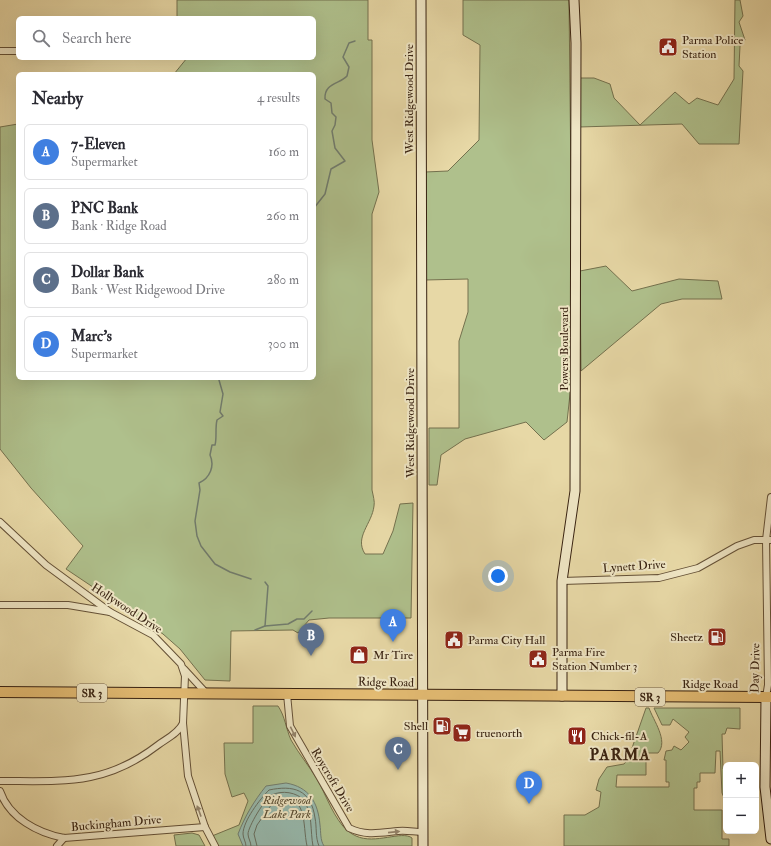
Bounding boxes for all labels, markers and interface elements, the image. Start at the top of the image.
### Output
search box [16,16,316,60]
icon: search [30,27,52,49]
text: Search here [62,29,131,48]
place label: Parma Police Station [682,33,743,62]
public building icon: Parma Police Station [657,36,679,58]
street label: West Ridgewood Drive [402,44,417,155]
text: Nearby [32,88,83,109]
text: 4 results [257,90,300,106]
text: 7-Eleven [71,135,125,154]
text: A [42,144,50,160]
text: 160 m [268,144,299,160]
text: Supermarket [71,154,138,170]
text: PNC Bank [71,199,138,218]
text: B [42,208,50,224]
text: 260 m [266,208,299,224]
text: Bank · Ridge Road [71,218,167,234]
text: Dollar Bank [71,263,144,282]
text: C [41,272,51,288]
text: 280 m [267,272,299,288]
text: Bank · West Ridgewood Drive [71,282,225,298]
street label: Powers Boulevard [557,307,572,391]
text: Marc's [71,327,112,346]
text: D [41,336,51,352]
text: 300 m [268,336,299,352]
text: Supermarket [71,346,138,362]
street label: West Ridgewood Drive [403,368,418,479]
street label: Lynett Drive [602,557,666,576]
your location [488,566,508,586]
street label: Hollywood Drive [88,580,165,637]
pin: A [380,609,406,642]
pin: B [298,623,324,656]
fuel station icon: Sheetz [706,626,728,648]
public building icon: Parma City Hall [443,629,465,651]
place label: Sheetz [670,630,703,645]
place label: Parma City Hall [468,633,545,648]
street label: Day Drive [748,643,763,693]
shop icon: Mr Tire [348,644,370,666]
place label: Parma Fire Station Number 3 [552,645,637,674]
place label: Mr Tire [373,648,413,663]
public building icon: Parma Fire Station Number 3 [527,648,549,670]
street label: Ridge Road [358,675,414,690]
street label: Ridge Road [682,677,738,692]
road number: SR 3 [77,684,107,702]
road number: SR 3 [635,688,665,706]
fuel station icon: Shell [431,715,453,737]
place label: Shell [404,719,428,734]
supermarket icon: truenorth [451,722,473,744]
restaurant icon: Chick-fil-A [566,725,588,747]
one-way arrow [290,726,296,738]
place label: truenorth [476,726,523,741]
place label: Chick-fil-A [591,729,648,744]
pin: C [385,737,411,770]
street label: Roycroft Drive [308,745,358,815]
district label: PARMA [589,745,651,765]
map controls [723,762,759,834]
button: + [723,762,759,798]
pin: D [516,771,542,804]
park label: Ridgewood Lake Park [262,793,312,822]
button: − [723,798,759,834]
one-way arrow [196,804,202,816]
street label: Buckingham Drive [70,812,162,835]
one-way arrow [388,829,400,835]

